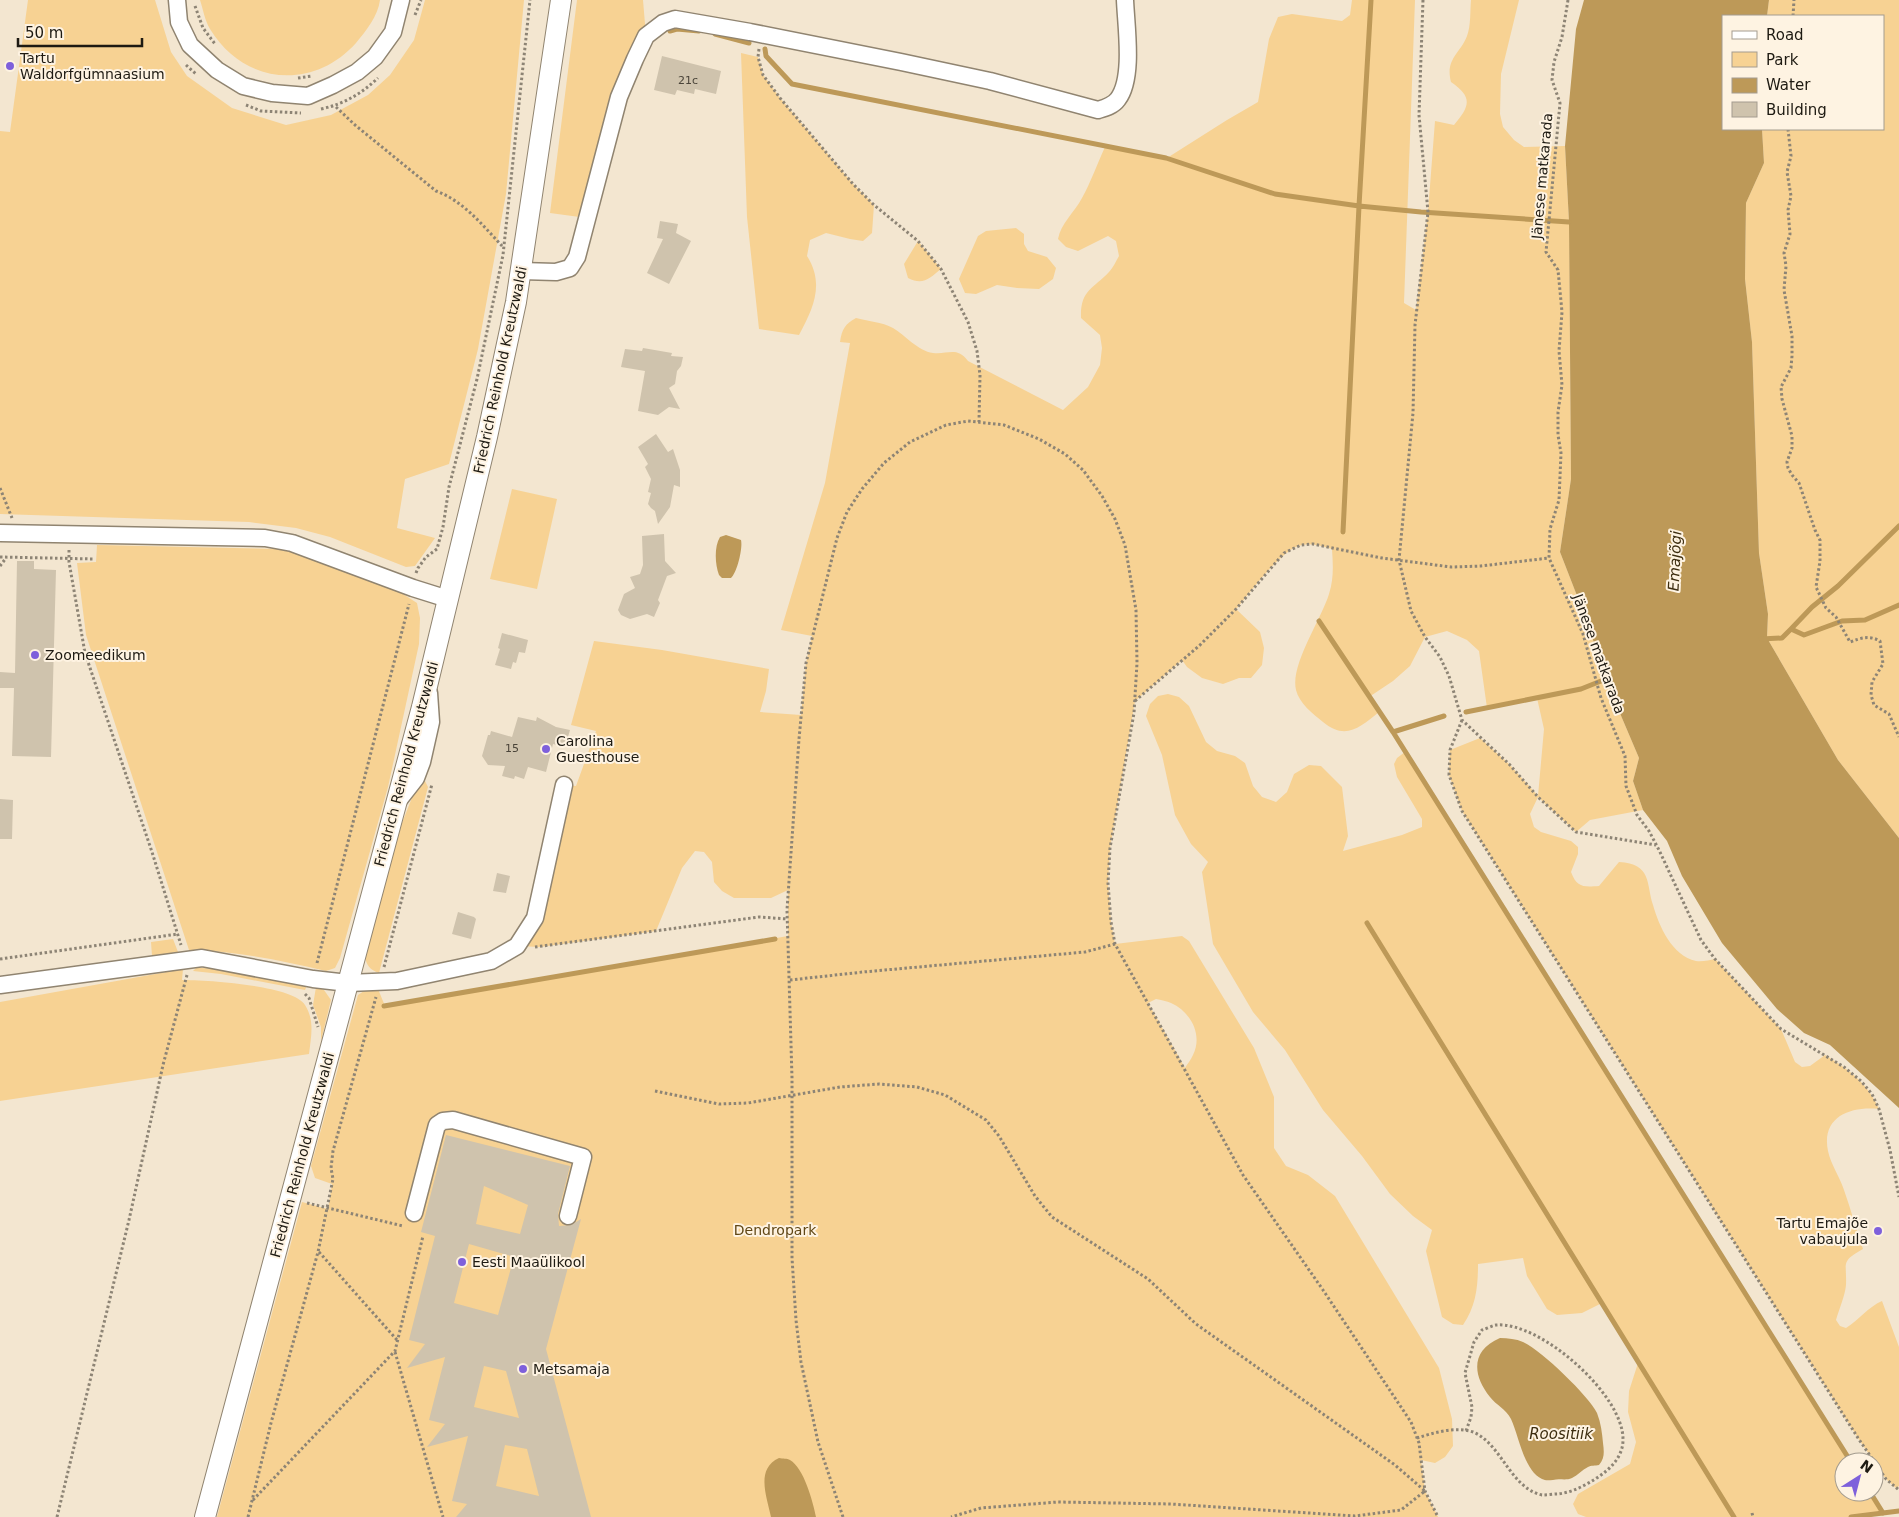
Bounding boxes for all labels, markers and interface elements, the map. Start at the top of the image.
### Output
scale bar [18,15,141,47]
legend [1722,15,1884,130]
text: 50 m [25,24,63,42]
text: Road [1766,26,1804,44]
place label: Tartu Waldorfgümnaasium [19,50,165,82]
text: Park [1766,51,1799,69]
marker: Tartu Waldorfgümnaasium [4,60,16,72]
house number: 21c [678,74,698,87]
text: Water [1766,76,1811,94]
text: Building [1766,101,1827,119]
street label: Jänese matkarada [1528,112,1555,241]
street label: Friedrich Reinhold Kreutzwaldi [470,265,530,475]
water label: Emajõgi [1664,530,1686,592]
street label: Jänese matkarada [1570,591,1628,716]
place label: Zoomeedikum [45,647,146,663]
marker: Zoomeedikum [29,649,41,661]
street label: Friedrich Reinhold Kreutzwaldi [371,660,441,868]
place label: Carolina Guesthouse [556,733,639,765]
house number: 15 [505,742,519,755]
marker: Carolina Guesthouse [540,743,552,755]
street label: Friedrich Reinhold Kreutzwaldi [267,1051,337,1259]
place label: Tartu Emajõe vabaujula [1775,1215,1868,1247]
park label: Dendropark [734,1222,817,1238]
marker: Tartu Emajõe vabaujula [1872,1225,1884,1237]
place label: Eesti Maaülikool [472,1254,585,1270]
marker: Eesti Maaülikool [456,1256,468,1268]
place label: Metsamaja [533,1361,610,1377]
marker: Metsamaja [517,1363,529,1375]
water label: Roositiik [1529,1425,1594,1443]
north arrow [1834,1452,1884,1502]
text: N [1857,1457,1876,1476]

